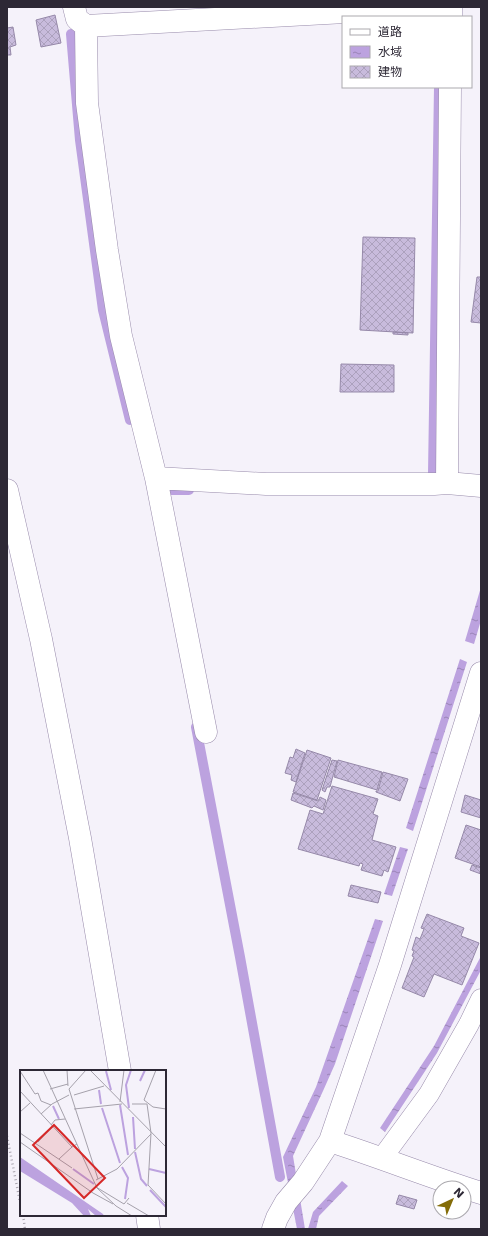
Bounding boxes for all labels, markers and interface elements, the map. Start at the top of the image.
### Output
legend [342,16,472,88]
text: 道路 [378,25,402,39]
text: 水域 [378,45,402,59]
text: 建物 [378,65,402,79]
inset map [20,1070,166,1216]
north arrow [432,1180,472,1220]
text: N [451,1185,466,1201]

